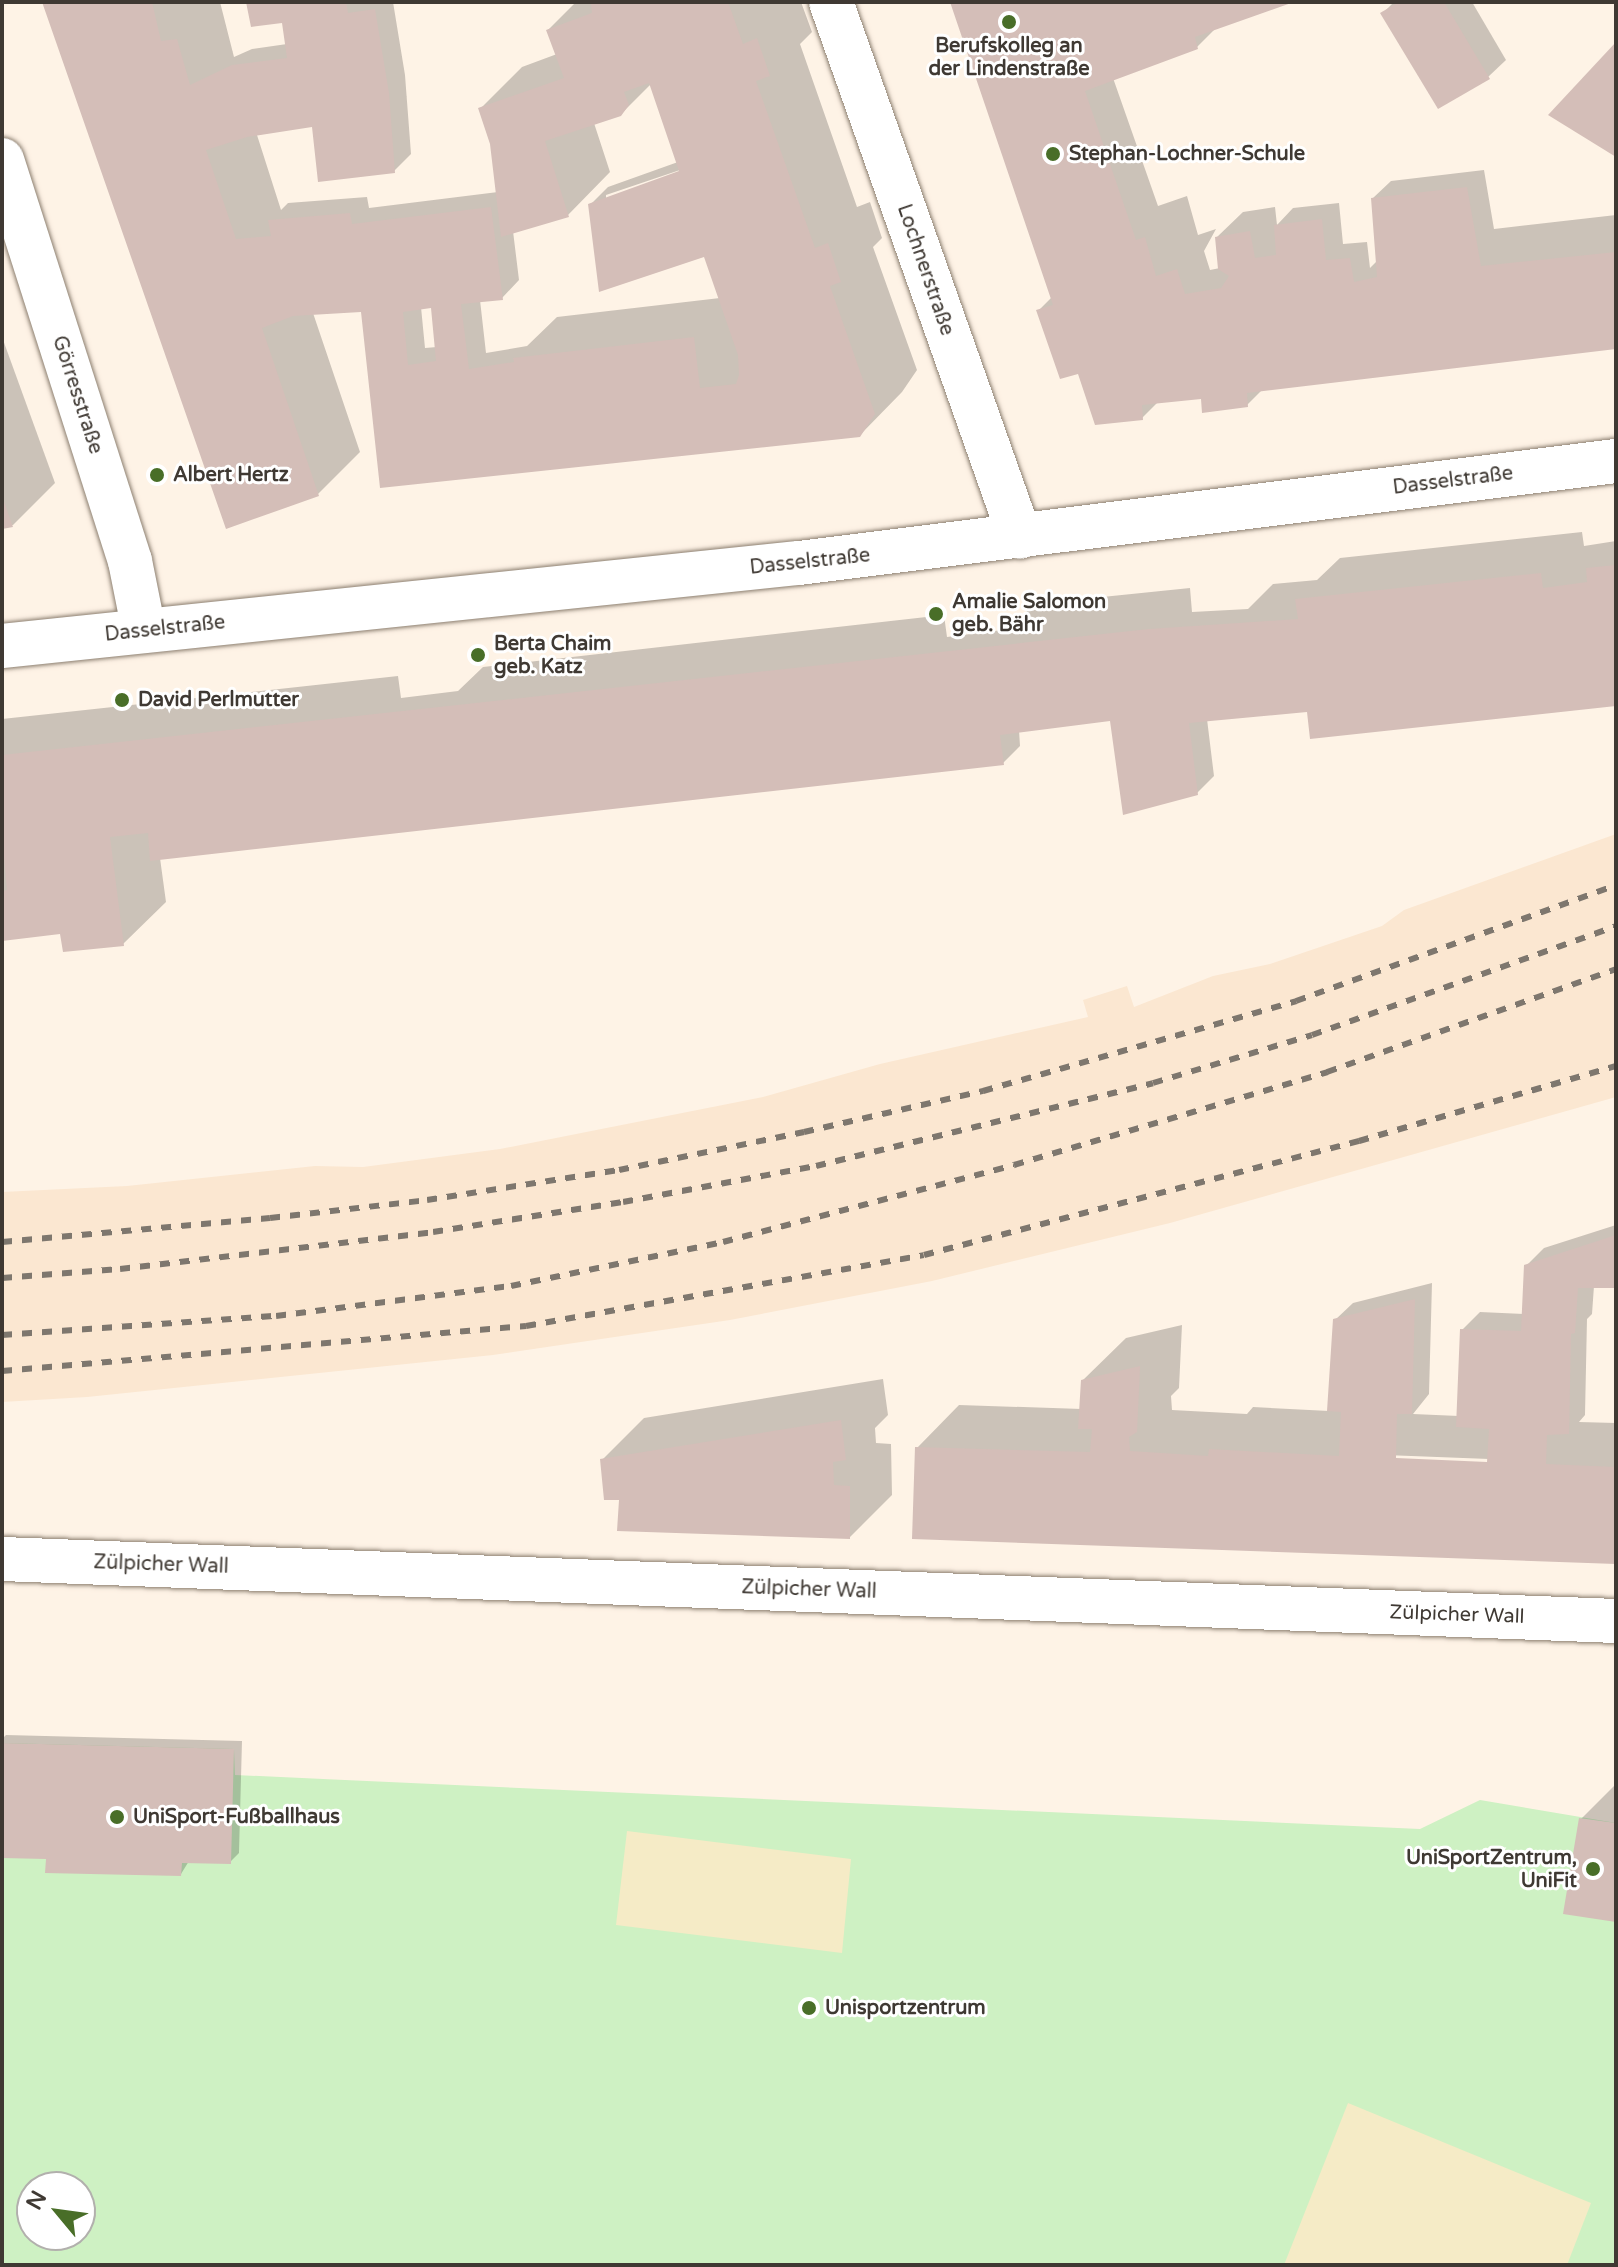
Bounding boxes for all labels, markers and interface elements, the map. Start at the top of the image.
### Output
marker: Berufskolleg an der Lindenstraße [1000,13,1018,31]
place label: Berufskolleg an der Lindenstraße [928,34,1090,81]
place label: Stephan-Lochner-Schule [1069,142,1305,166]
marker: Stephan-Lochner-Schule [1044,145,1062,163]
street label: Lochnerstraße [891,201,959,339]
street label: Görresstraße [47,333,107,457]
street label: Dasselstraße [1391,462,1515,500]
place label: Albert Hertz [173,463,289,487]
marker: Albert Hertz [148,466,166,484]
street label: Dasselstraße [749,544,871,580]
place label: Amalie Salomon geb. Bähr [952,590,1106,637]
marker: Amalie Salomon geb. Bähr [927,605,945,623]
street label: Dasselstraße [104,611,226,647]
place label: Berta Chaim geb. Katz [494,632,611,679]
marker: Berta Chaim geb. Katz [469,646,487,664]
place label: David Perlmutter [138,688,299,712]
marker: David Perlmutter [113,691,131,709]
street label: Zülpicher Wall [93,1551,229,1579]
street label: Zülpicher Wall [741,1576,877,1604]
street label: Zülpicher Wall [1389,1601,1525,1629]
place label: UniSport-Fußballhaus [133,1805,340,1829]
marker: UniSport-Fußballhaus [108,1808,126,1826]
place label: UniSportZentrum, UniFit [1406,1846,1577,1893]
marker: UniSportZentrum, UniFit [1584,1860,1602,1878]
place label: Unisportzentrum [825,1996,986,2020]
marker: Unisportzentrum [800,1999,818,2017]
north arrow [16,2171,96,2251]
text: N [21,2186,52,2214]

